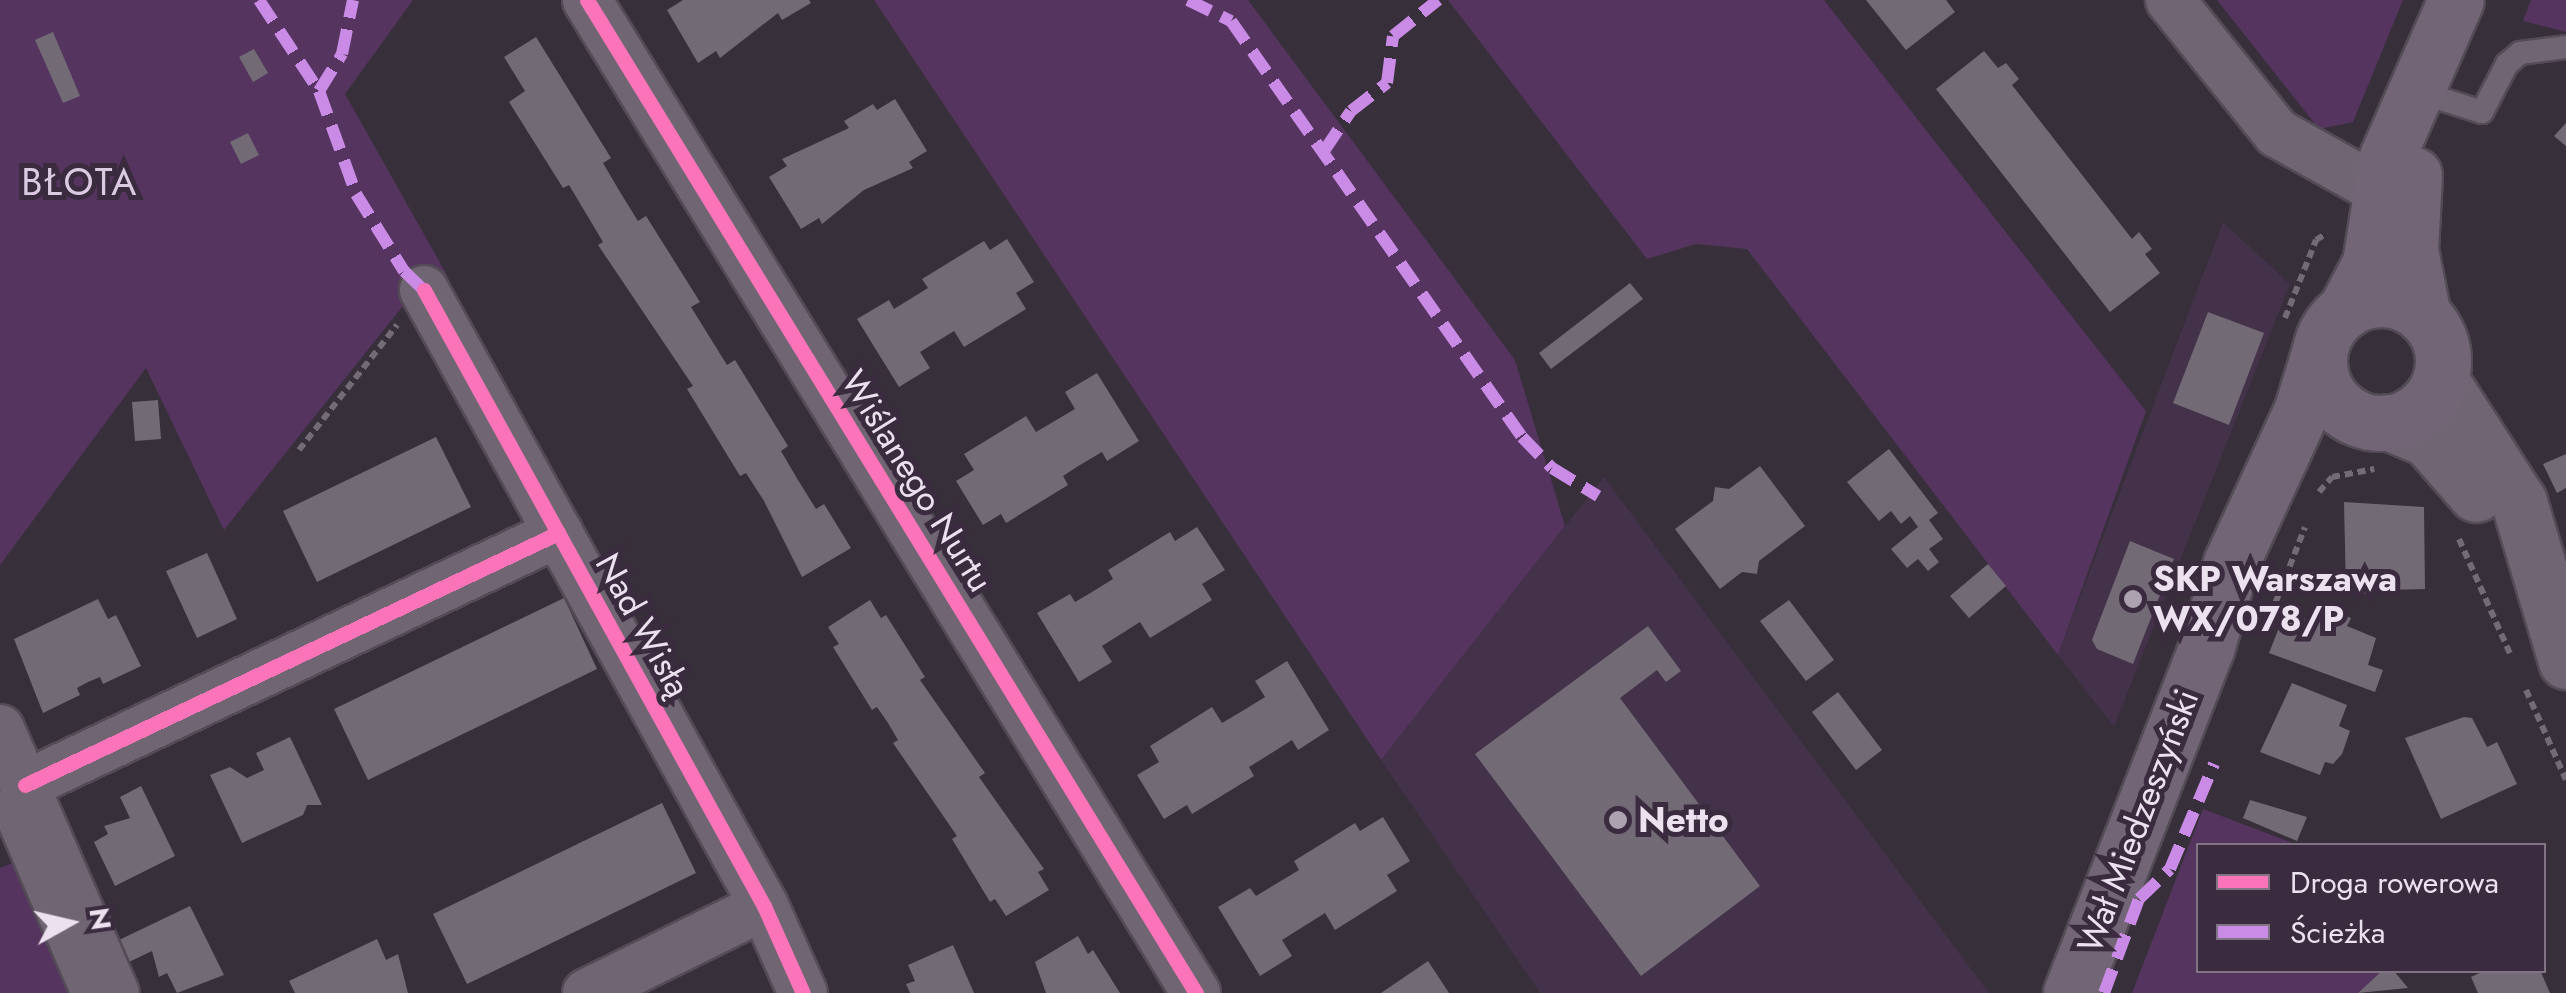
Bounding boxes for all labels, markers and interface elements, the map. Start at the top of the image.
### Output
district label: BŁOTA [21,159,139,205]
street label: Wiślanego Nurtu [832,363,1002,599]
street label: Nad Wisłą [587,546,699,704]
place label: SKP Warszawa WX/078/P [2153,558,2397,640]
marker: SKP Warszawa WX/078/P [2122,588,2144,610]
street label: Wał Miedzeszyński [2068,683,2208,959]
place label: Netto [1638,799,1729,841]
marker: Netto [1607,809,1629,831]
legend [2196,843,2546,973]
text: Droga rowerowa [2290,861,2499,904]
north arrow [20,873,120,973]
text: N [78,905,122,933]
text: Ścieżka [2290,911,2385,954]

